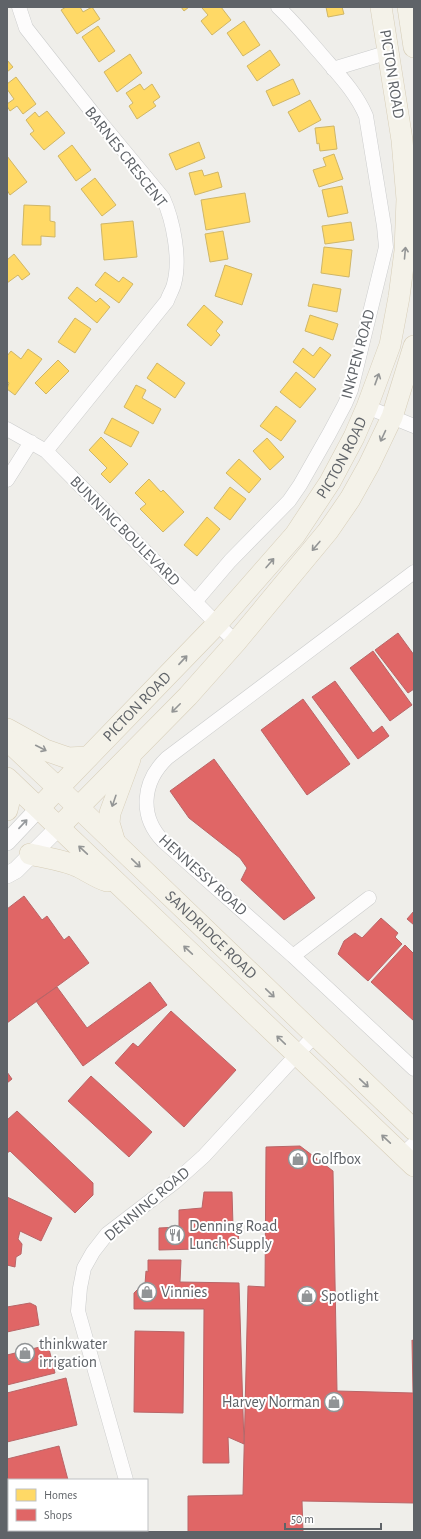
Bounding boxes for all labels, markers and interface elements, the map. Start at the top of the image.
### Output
street label: PICTON ROAD [377,28,407,120]
street label: BARNES CRESCENT [82,104,170,210]
one-way arrow [401,247,408,260]
street label: INKPEN ROAD [338,308,378,400]
one-way arrow [374,373,381,386]
street label: PICTON ROAD [314,414,370,501]
one-way arrow [379,429,386,441]
street label: BUNNING BOULEVARD [67,473,183,589]
one-way arrow [311,541,320,551]
one-way arrow [266,558,275,568]
one-way arrow [179,655,188,665]
street label: PICTON ROAD [100,669,174,745]
one-way arrow [171,703,181,713]
one-way arrow [35,744,47,752]
one-way arrow [110,794,117,807]
one-way arrow [18,820,27,830]
street label: HENNESSY ROAD [156,831,250,919]
one-way arrow [78,846,89,855]
one-way arrow [131,858,141,868]
street label: SANDRIDGE ROAD [162,888,260,982]
one-way arrow [183,945,193,955]
one-way arrow [265,988,275,998]
one-way arrow [276,1035,286,1045]
one-way arrow [359,1078,369,1087]
one-way arrow [381,1134,391,1144]
shop icon: Golfbox [287,1148,309,1170]
place label: Golfbox [312,1151,361,1167]
street label: DENNING ROAD [102,1164,192,1244]
place label: Denning Road Lunch Supply [189,1218,277,1253]
restaurant icon: Denning Road Lunch Supply [164,1224,186,1246]
shop icon: Vinnies [136,1281,158,1303]
place label: Vinnies [161,1284,207,1300]
shop icon: Spotlight [296,1285,318,1307]
place label: Spotlight [321,1288,379,1304]
place label: thinkwater irrigation [39,1336,108,1370]
shop icon: thinkwater irrigation [14,1342,36,1364]
shop icon: Harvey Norman [323,1391,345,1413]
place label: Harvey Norman [222,1394,320,1411]
legend [8,1479,148,1531]
text: Homes [44,1489,77,1501]
scale bar [285,1505,381,1531]
text: Shops [44,1509,72,1521]
text: 50 m [291,1513,314,1525]

